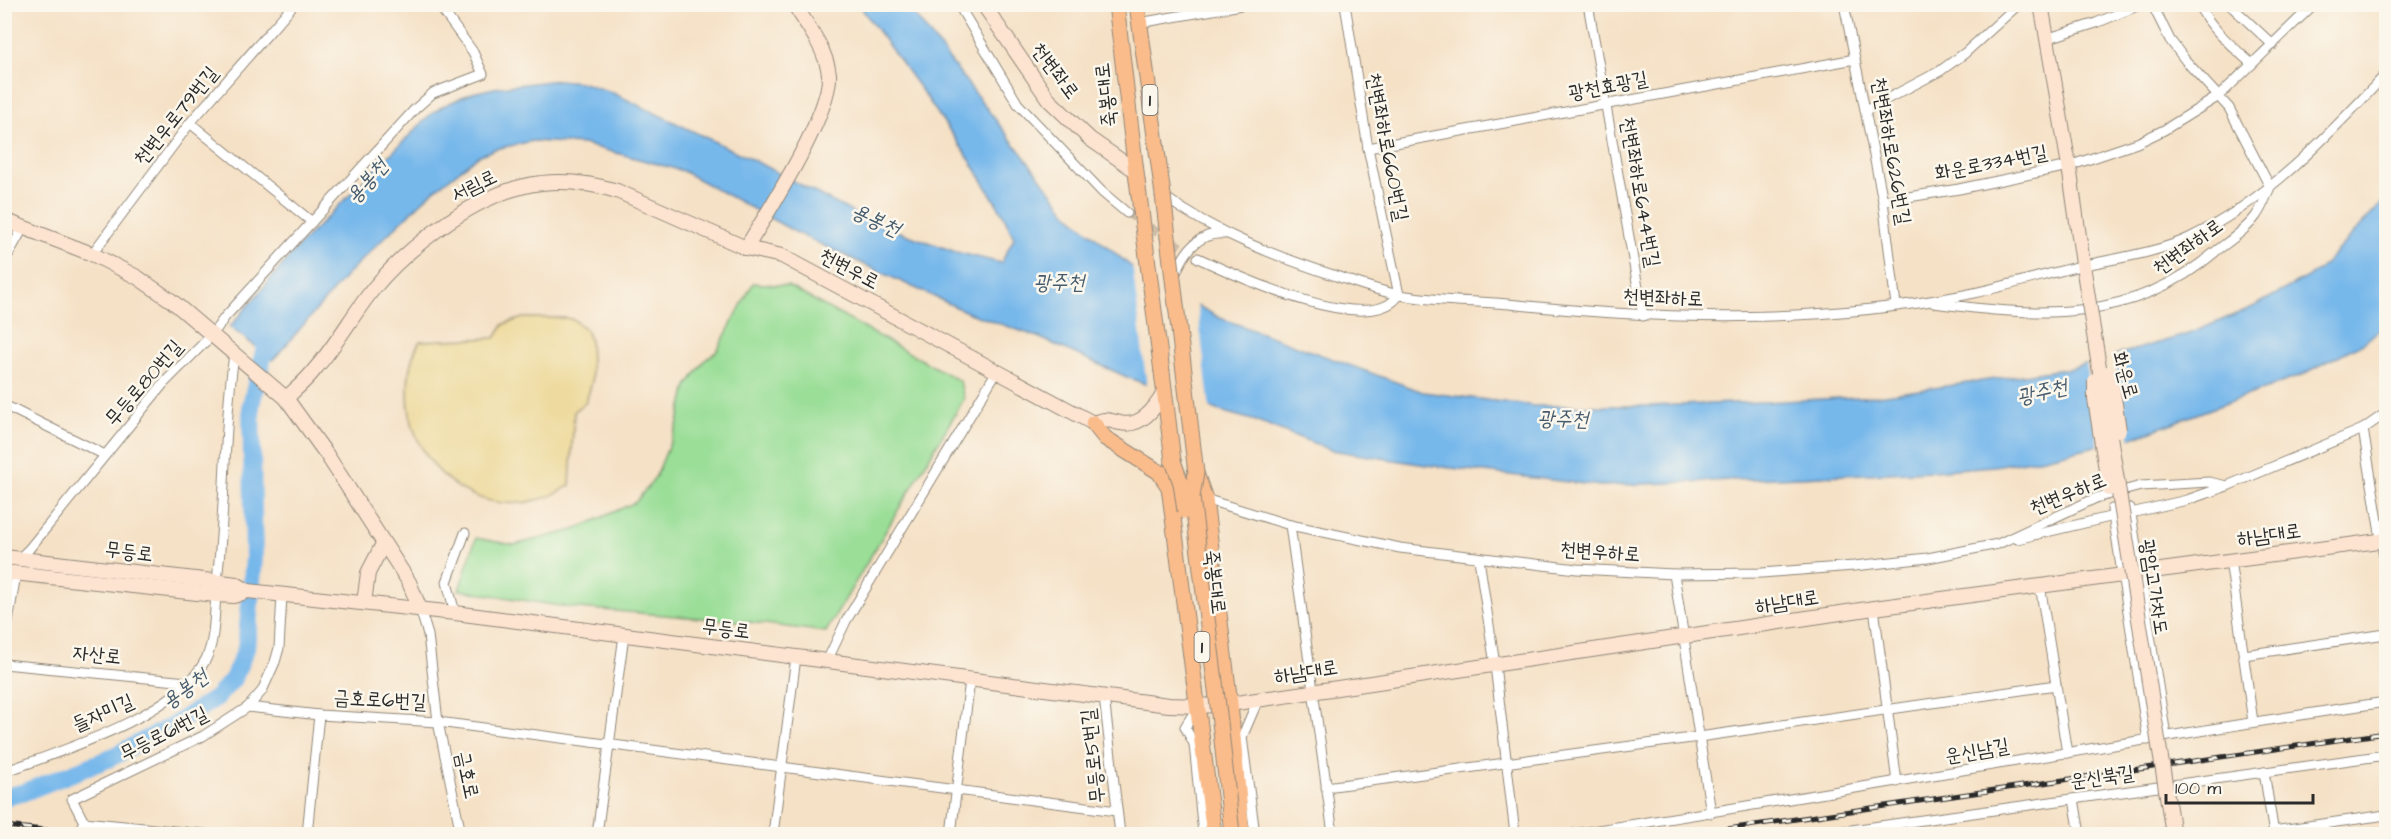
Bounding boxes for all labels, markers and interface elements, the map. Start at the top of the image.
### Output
street label: 천변좌로 [1024,37,1086,105]
street label: 천변우로79번길 [127,60,225,172]
street label: 죽봉대로 [1088,61,1124,129]
street label: 광천효광길 [1566,65,1650,107]
street label: 천변좌하로660번길 [1359,71,1415,223]
street label: 천변좌하로626번길 [1864,75,1918,227]
road number: 1 [1142,85,1158,115]
street label: 천변좌하로644번길 [1613,115,1667,269]
street label: 화운로334번길 [1932,138,2050,188]
water label: 용봉천 [339,151,396,210]
street label: 서림로 [446,163,502,209]
water label: 용봉천 [847,196,907,245]
street label: 천변좌하로 [2147,212,2229,282]
street label: 천변우로 [814,242,884,296]
water label: 광주천 [1034,268,1086,297]
street label: 천변좌하로 [1622,283,1704,313]
street label: 무등로80번길 [99,334,189,432]
street label: 화운로 [2105,348,2145,402]
water label: 광주천 [2014,372,2072,412]
water label: 광주천 [1537,404,1591,434]
street label: 천변우하로 [2025,466,2111,522]
street label: 하남대로 [2235,517,2303,553]
street label: 무등로 [103,535,155,569]
street label: 천변우하로 [1559,535,1641,569]
street label: 광암고가차도 [2133,537,2175,637]
street label: 죽봉대로 [1197,548,1233,616]
street label: 하남대로 [1753,583,1821,621]
street label: 무등로 [700,612,752,646]
road number: 1 [1194,632,1210,662]
street label: 자산로 [72,639,122,671]
street label: 하남대로 [1272,653,1340,691]
water label: 용봉천 [156,661,216,716]
street label: 금호로6번길 [333,684,427,716]
street label: 들자미길 [68,687,138,739]
street label: 무등로61번길 [115,700,213,768]
street label: 무등로5번길 [1074,707,1112,805]
street label: 운신남길 [1943,732,2011,770]
street label: 금호로 [448,748,486,802]
street label: 운신북길 [2068,759,2136,795]
scale bar [2166,767,2313,805]
text: 100 m [2175,776,2221,801]

